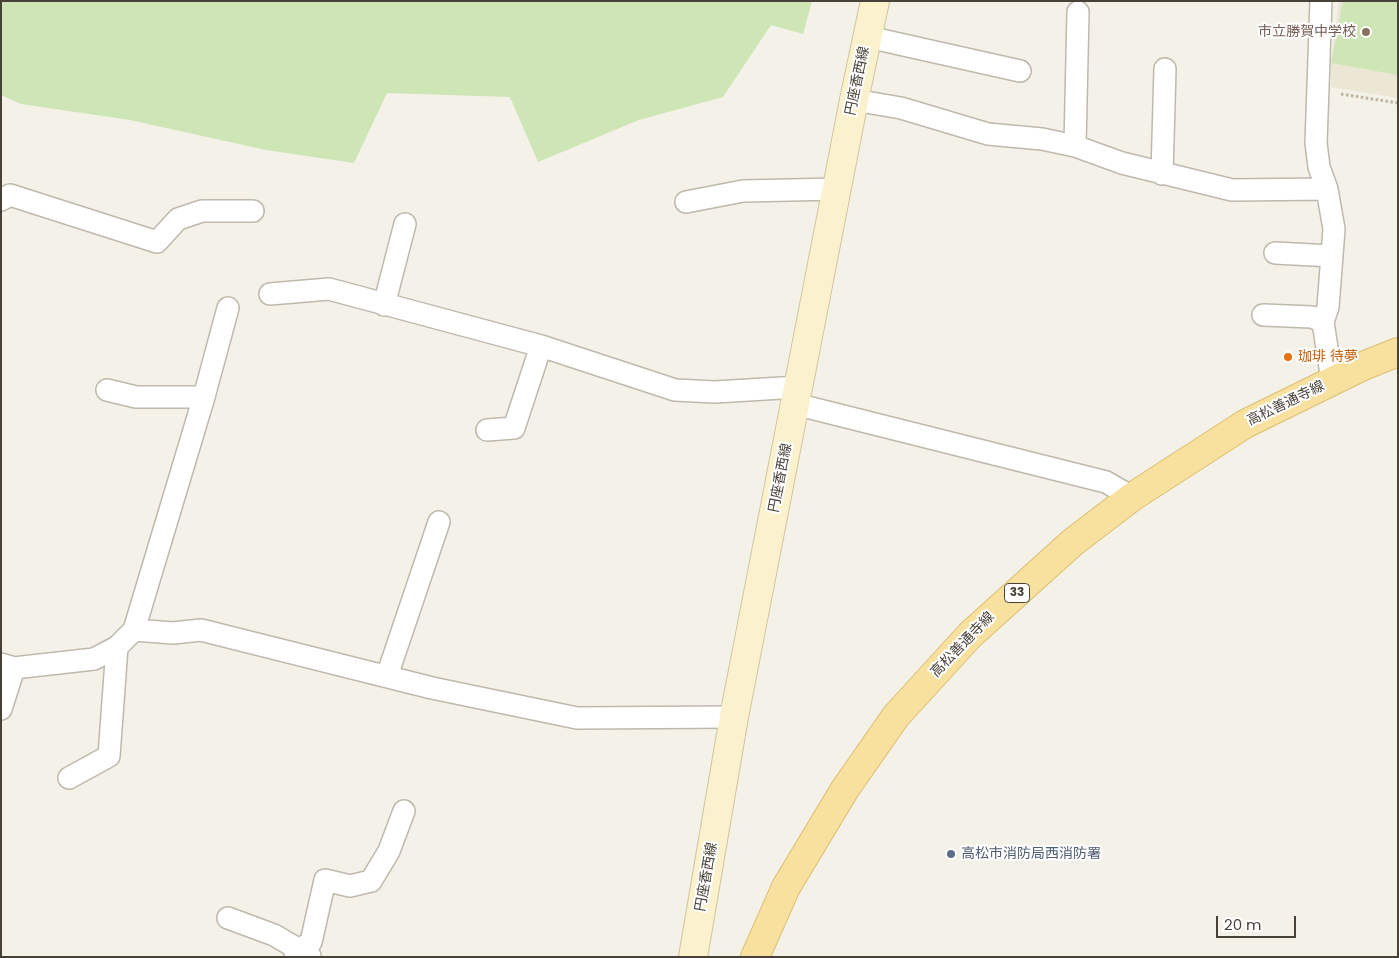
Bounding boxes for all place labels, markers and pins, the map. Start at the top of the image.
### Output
place label: 市立勝賀中学校 [1258,24,1356,40]
marker: 市立勝賀中学校 [1360,26,1372,38]
place label: 珈琲 待夢 [1298,349,1358,365]
marker: 珈琲 待夢 [1282,351,1294,363]
place label: 高松市消防局西消防署 [961,846,1101,862]
marker: 高松市消防局西消防署 [945,848,957,860]

